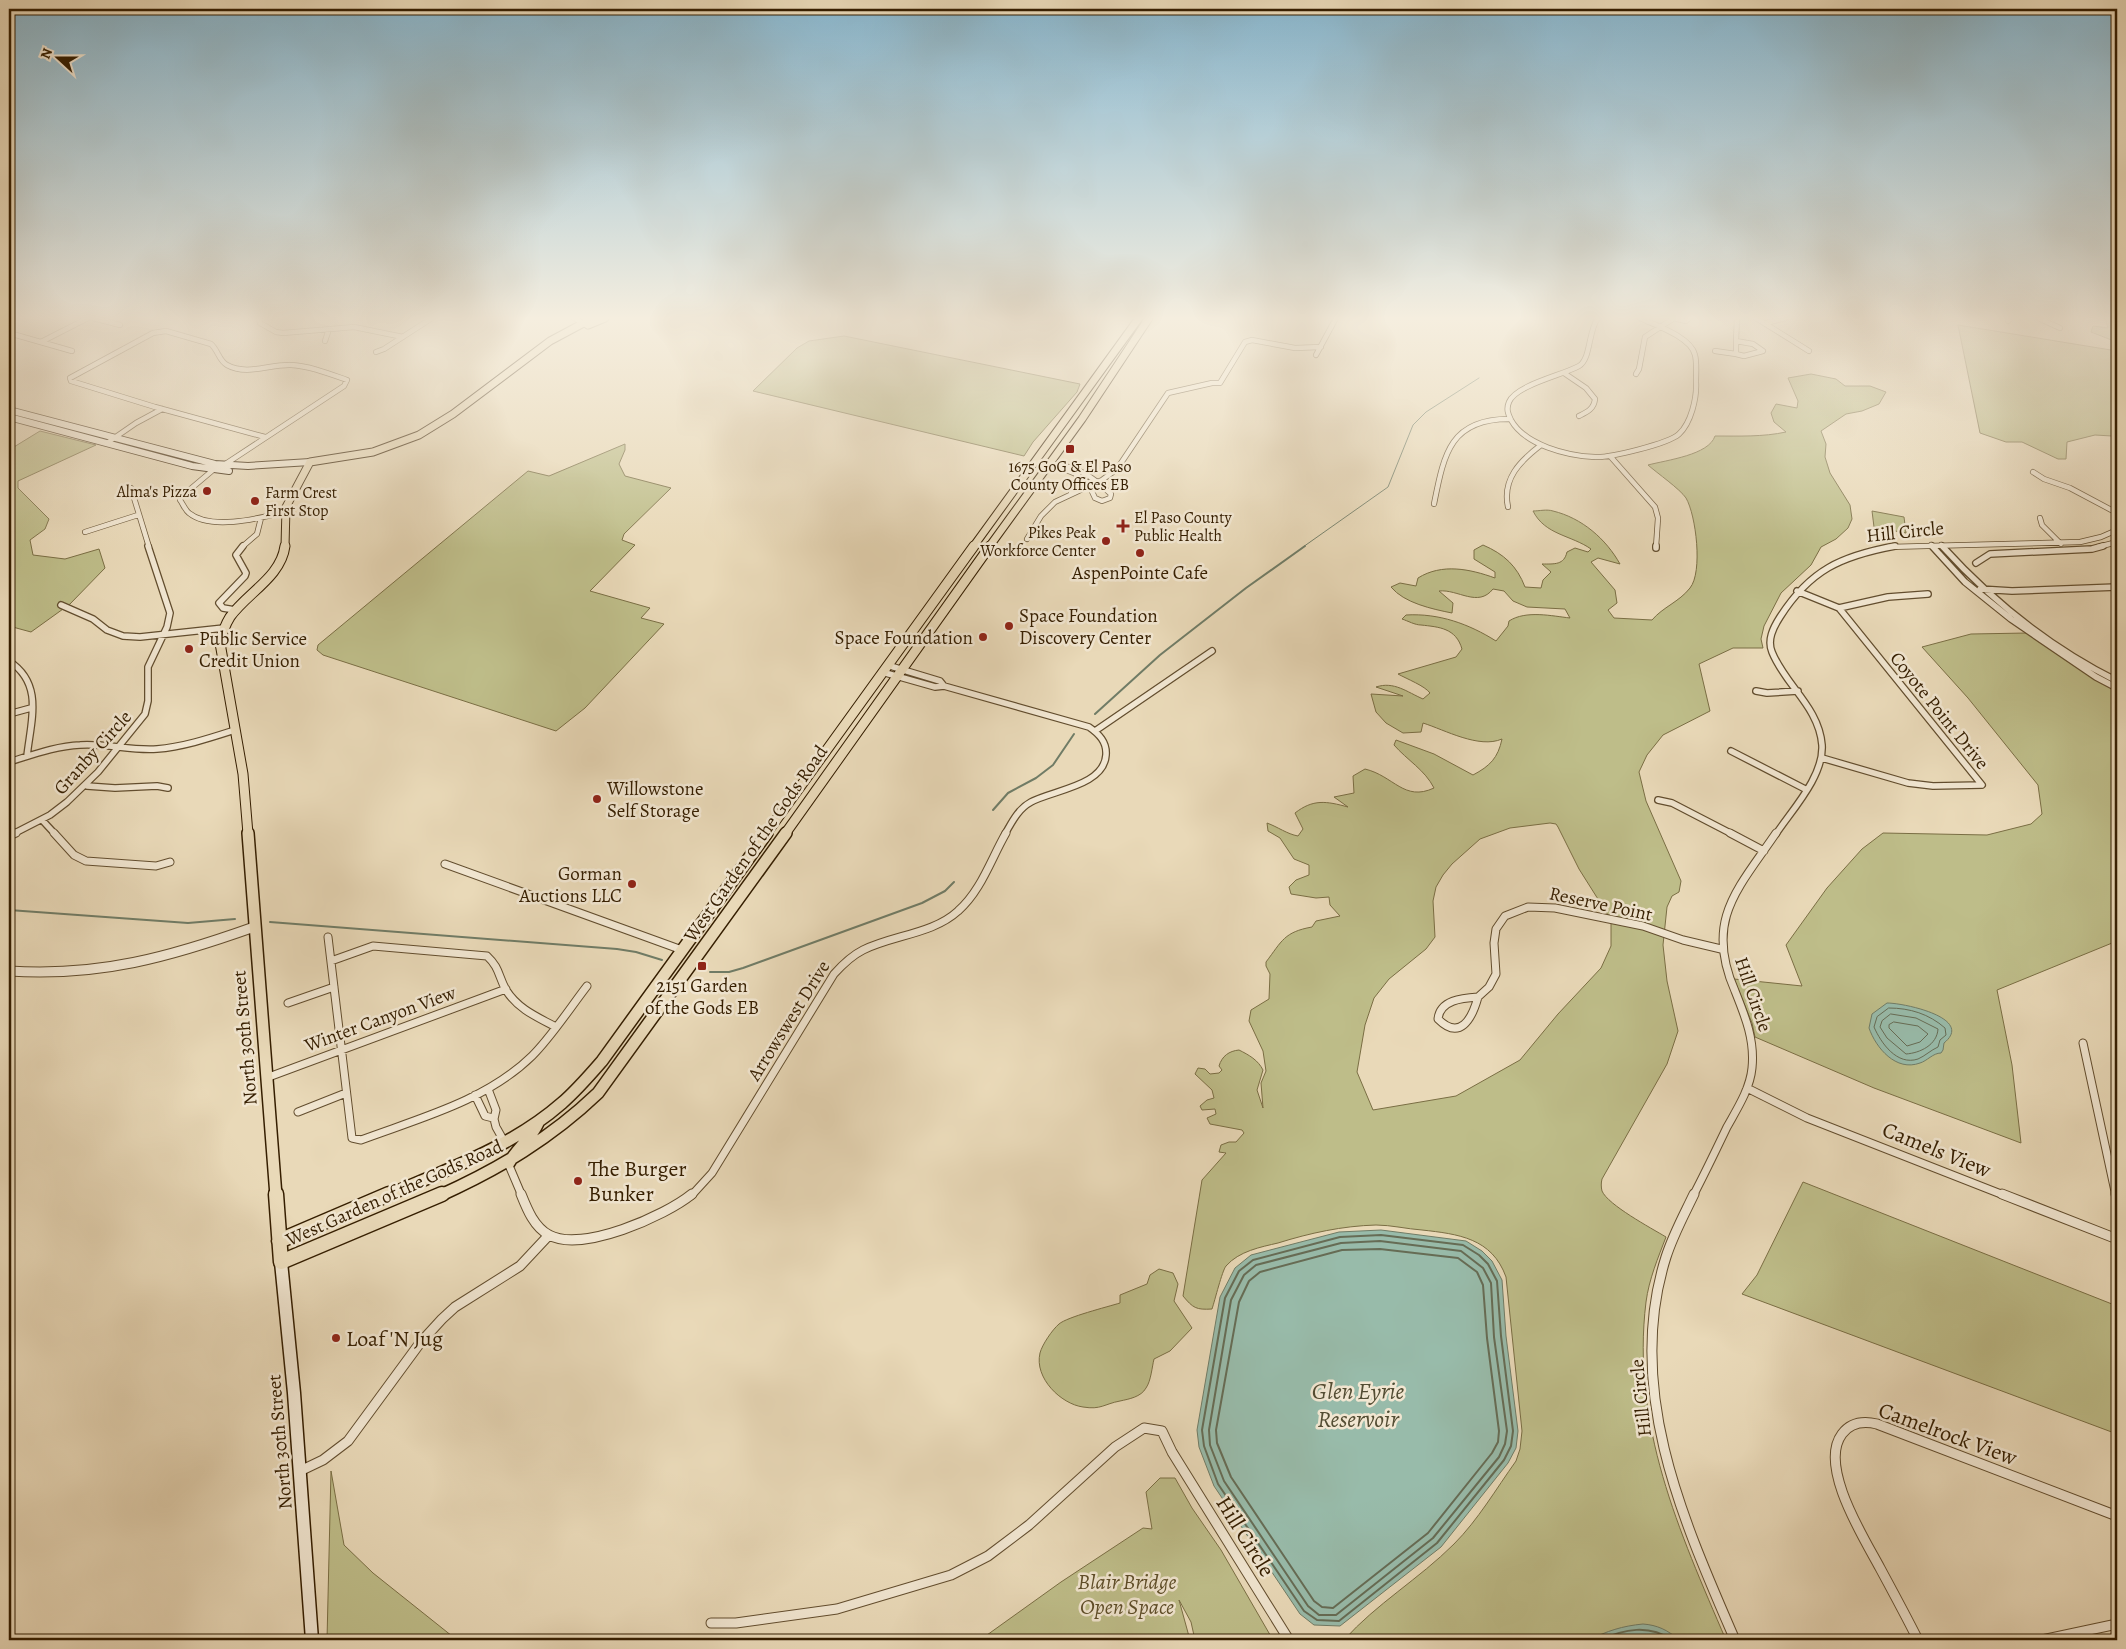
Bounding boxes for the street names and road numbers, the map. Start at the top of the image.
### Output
street label: Hill Circle [1865,515,1945,549]
street label: Coyote Point Drive [1884,646,1995,775]
street label: Granby Circle [48,705,138,801]
street label: West Garden of the Gods Road [677,739,834,948]
street label: Reserve Point [1547,880,1655,928]
street label: Hill Circle [1728,953,1778,1035]
street label: Arrowswest Drive [741,955,836,1086]
street label: North 30th Street [226,969,264,1106]
street label: Winter Canyon View [300,979,460,1059]
street label: Camels View [1878,1115,1996,1186]
street label: West Garden of the Gods Road [281,1133,508,1253]
street label: Hill Circle [1624,1358,1658,1438]
street label: North 30th Street [261,1373,299,1510]
street label: Camelrock View [1874,1395,2022,1473]
street label: Hill Circle [1209,1490,1282,1583]

